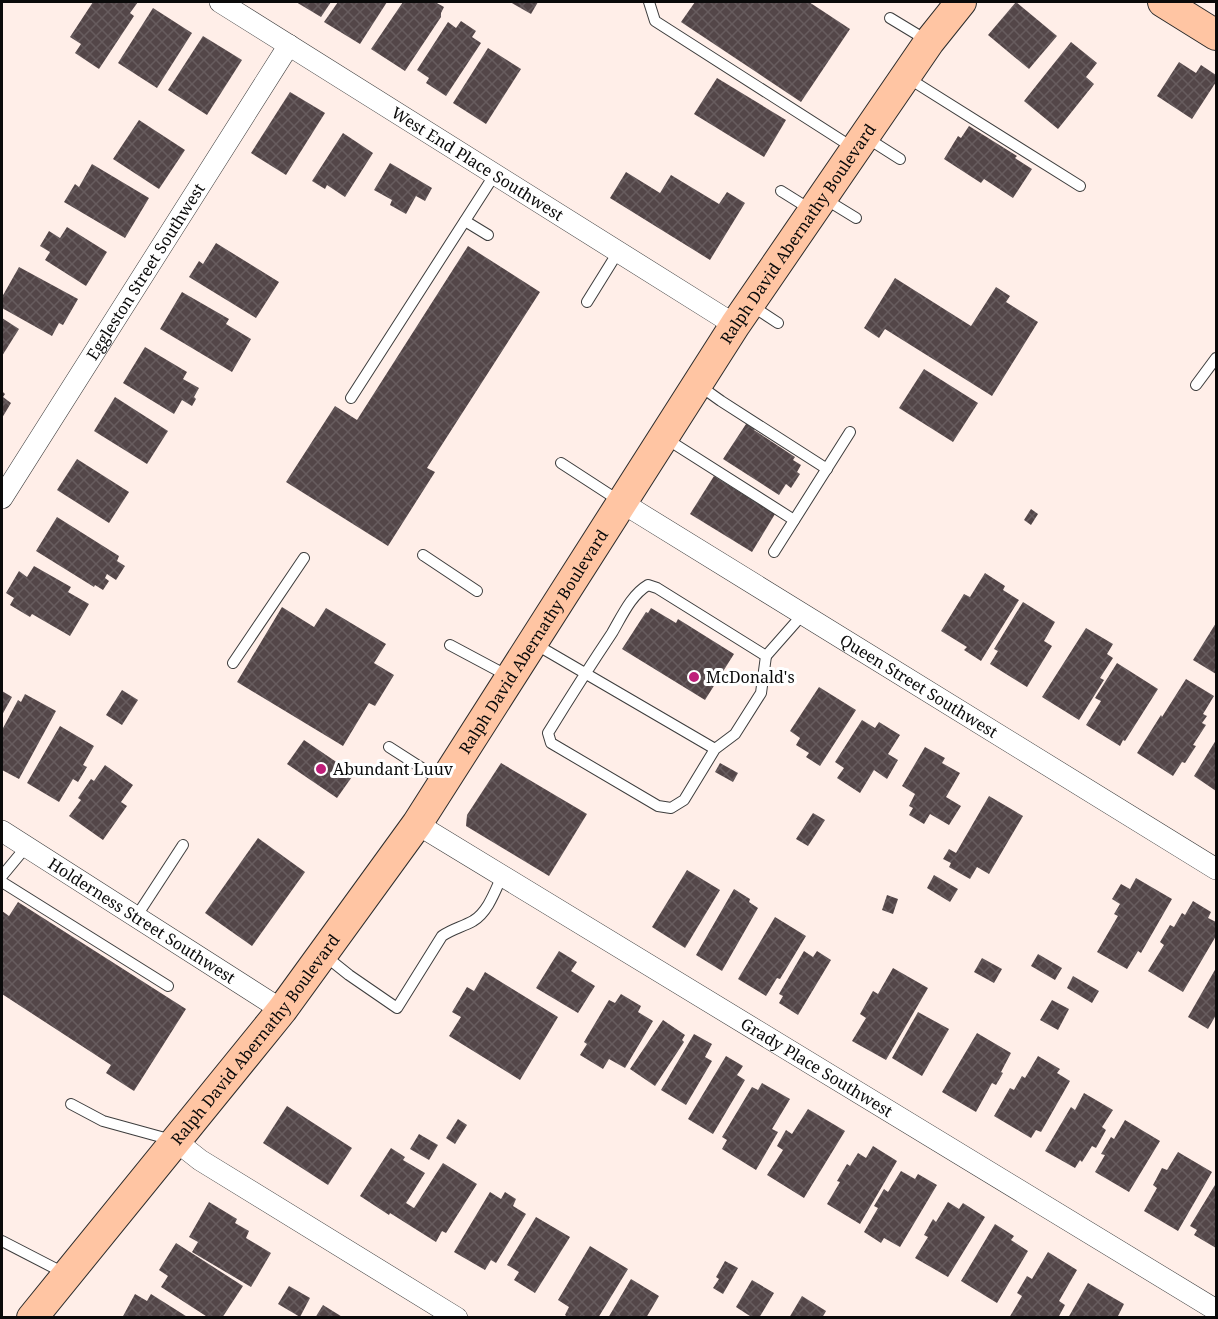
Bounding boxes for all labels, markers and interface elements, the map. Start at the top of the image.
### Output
street label: West End Place Southwest [387,101,568,226]
street label: Ralph David Abernathy Boulevard [715,119,881,348]
street label: Eggleston Street Southwest [81,179,210,364]
street label: Ralph David Abernathy Boulevard [454,525,613,758]
street label: Queen Street Southwest [836,629,1002,743]
place label: McDonald's [706,666,795,688]
marker: McDonald's [687,670,701,684]
place label: Abundant Luuv [333,758,454,780]
marker: Abundant Luuv [314,762,328,776]
street label: Holderness Street Southwest [44,852,240,989]
street label: Ralph David Abernathy Boulevard [166,929,345,1149]
street label: Grady Place Southwest [737,1013,897,1122]

